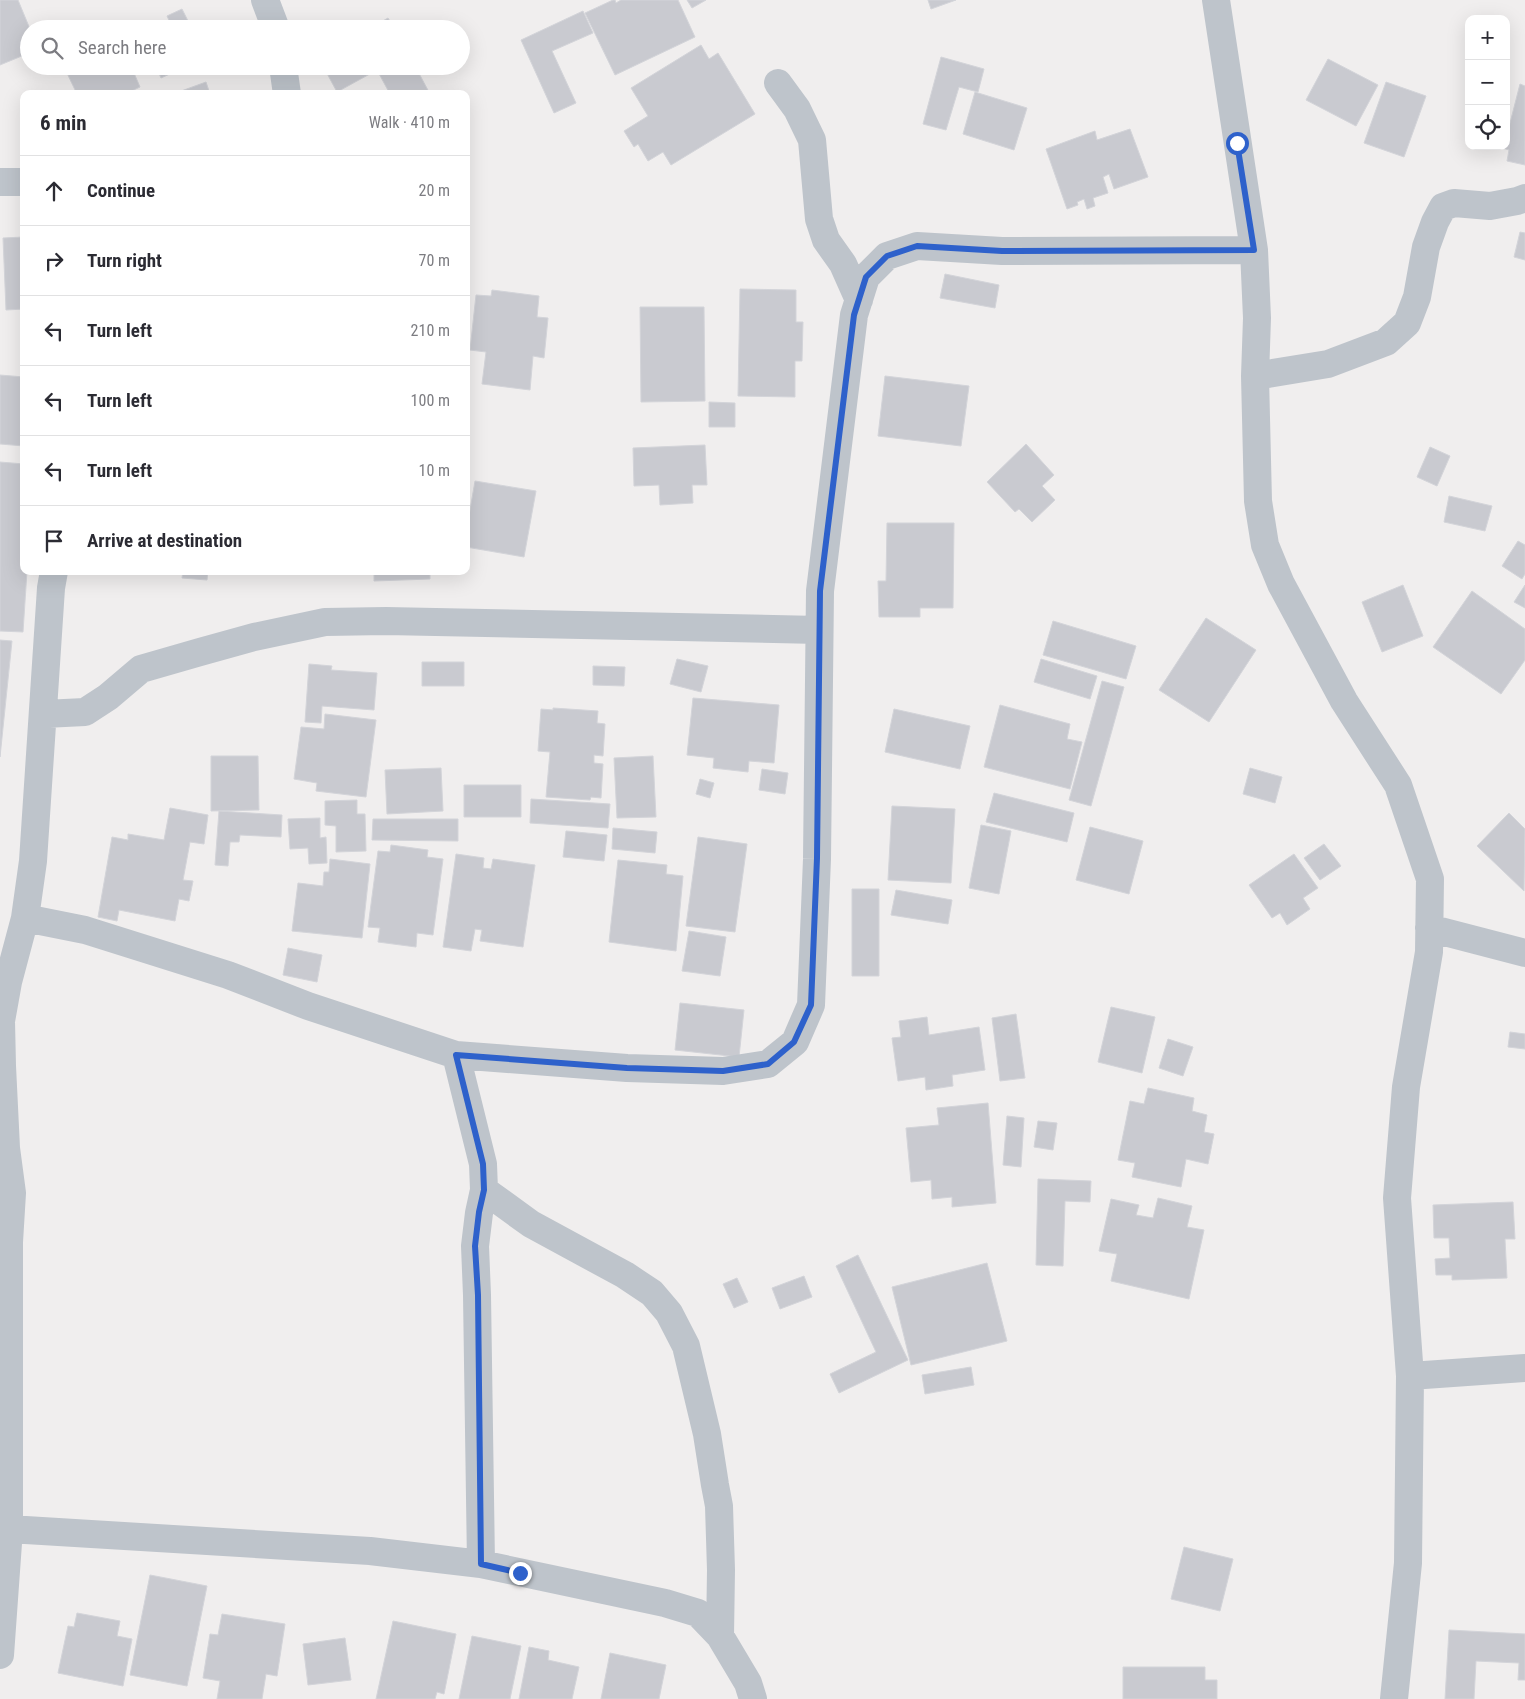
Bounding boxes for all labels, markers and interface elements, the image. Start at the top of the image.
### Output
map controls [1465,15,1510,150]
button: + [1465,15,1510,60]
search box [20,20,470,75]
icon: search [38,34,66,62]
text: Search here [78,36,166,59]
button: − [1465,60,1510,105]
button: locate [1465,105,1510,150]
text: 6 min [40,111,87,135]
text: Walk · 410 m [369,113,450,132]
route start [1226,132,1249,155]
icon: ahead [40,177,68,205]
text: Continue [87,179,155,202]
text: 20 m [418,181,450,200]
icon: right [40,247,68,275]
text: Turn right [87,249,162,272]
text: 70 m [418,251,450,270]
icon: left [40,317,68,345]
text: Turn left [87,319,152,342]
text: 210 m [411,321,450,340]
icon: left [40,387,68,415]
text: Turn left [87,389,152,412]
text: 100 m [411,391,450,410]
icon: left [40,457,68,485]
text: Turn left [87,459,152,482]
text: 10 m [418,461,450,480]
icon: arrive [40,527,68,555]
text: Arrive at destination [87,529,242,552]
route end [509,1562,532,1585]

